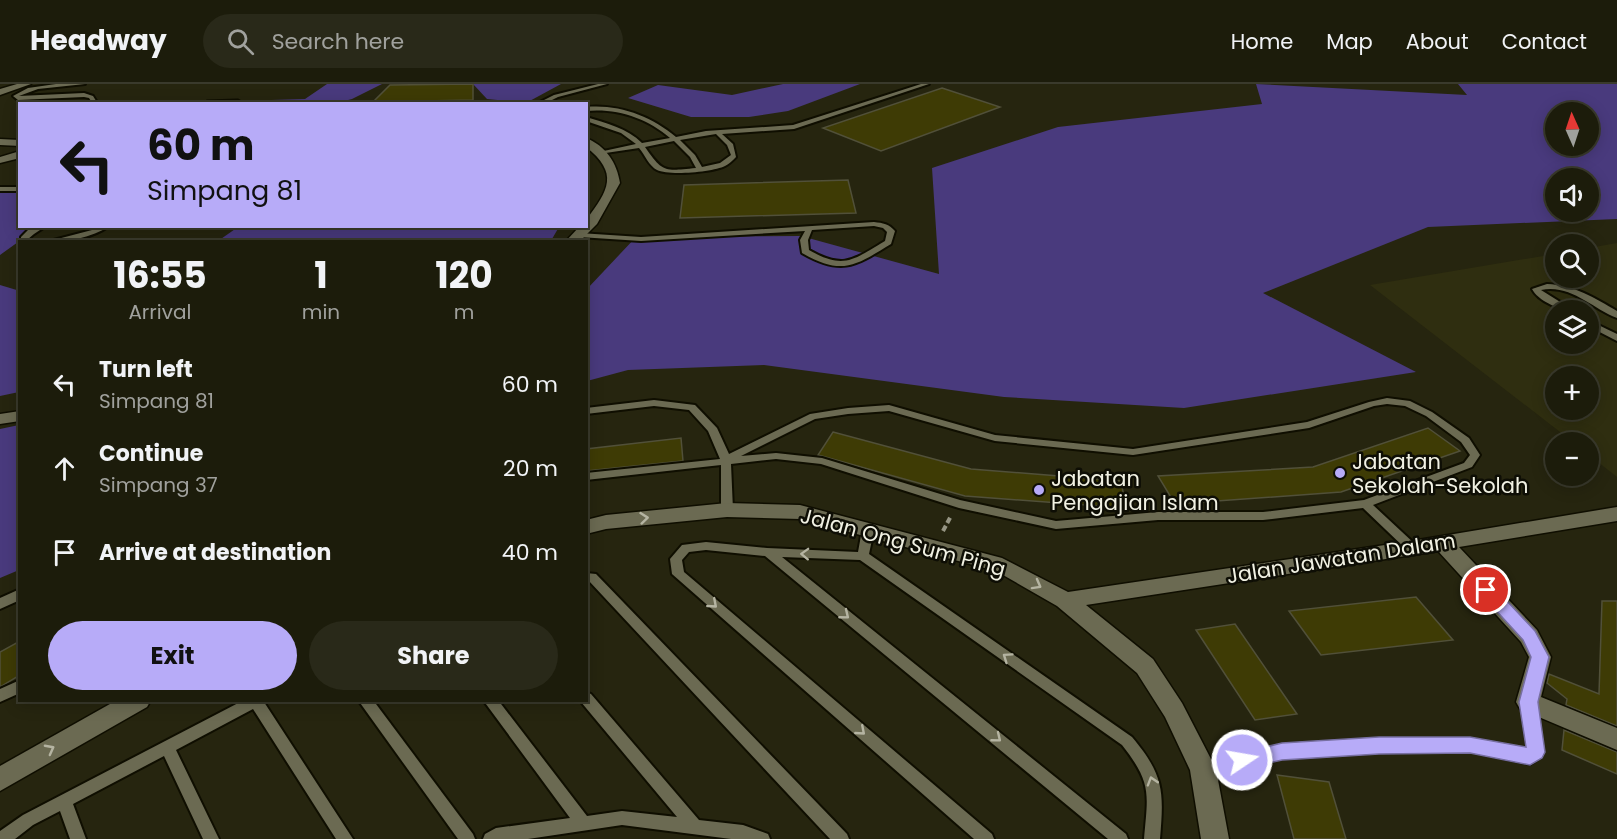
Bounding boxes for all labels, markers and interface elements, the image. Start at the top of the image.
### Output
search box [203,14,623,68]
text: Headway [30,21,167,60]
icon: search [224,25,257,58]
text: Search here [272,26,404,57]
text: Home [1231,27,1293,56]
text: Map [1326,27,1373,56]
text: About [1406,27,1469,56]
text: Contact [1502,27,1587,56]
north arrow [1545,102,1599,156]
map controls [1545,102,1599,486]
text: 60 m [147,116,255,175]
icon: left [48,126,126,204]
button: sound [1545,168,1599,222]
text: Simpang 81 [147,172,302,209]
button: search [1545,234,1599,288]
text: 16:55 [113,250,207,301]
text: 1 [314,250,328,301]
text: 120 [435,250,493,301]
text: Arrival [128,298,191,326]
text: min [302,298,340,326]
text: m [454,298,474,326]
button: layers [1545,300,1599,354]
text: Turn left [99,354,193,385]
button: + [1545,366,1599,420]
icon: left [48,368,81,401]
text: 60 m [502,369,558,400]
text: Simpang 81 [99,387,214,415]
button: − [1545,432,1599,486]
text: Continue [99,438,203,469]
place label: Jabatan Sekolah-Sekolah [1352,447,1528,500]
icon: ahead [48,452,81,485]
text: 20 m [503,453,558,484]
place label: Jabatan Pengajian Islam [1051,464,1219,517]
marker: Jabatan Sekolah-Sekolah [1333,466,1347,480]
text: Simpang 37 [99,471,218,499]
marker: Jabatan Pengajian Islam [1032,483,1046,497]
street label: Jalan Ong Sum Ping [797,501,1009,583]
one-way arrow [640,512,649,525]
street label: Jalan Jawatan Dalam [1224,526,1458,590]
icon: arrive [48,536,81,569]
text: Arrive at destination [99,537,331,568]
text: 40 m [502,537,558,568]
one-way arrow [800,547,809,560]
pin [1460,564,1511,615]
icon: arrive [1469,573,1502,606]
one-way arrow [1031,578,1041,589]
one-way arrow [706,597,717,608]
one-way arrow [839,608,850,619]
button: Exit [48,621,297,690]
button: Share [309,621,558,690]
one-way arrow [1003,653,1014,664]
one-way arrow [854,724,865,735]
position arrow [1210,728,1274,792]
one-way arrow [990,731,1001,742]
one-way arrow [44,745,54,756]
one-way arrow [1147,776,1159,787]

